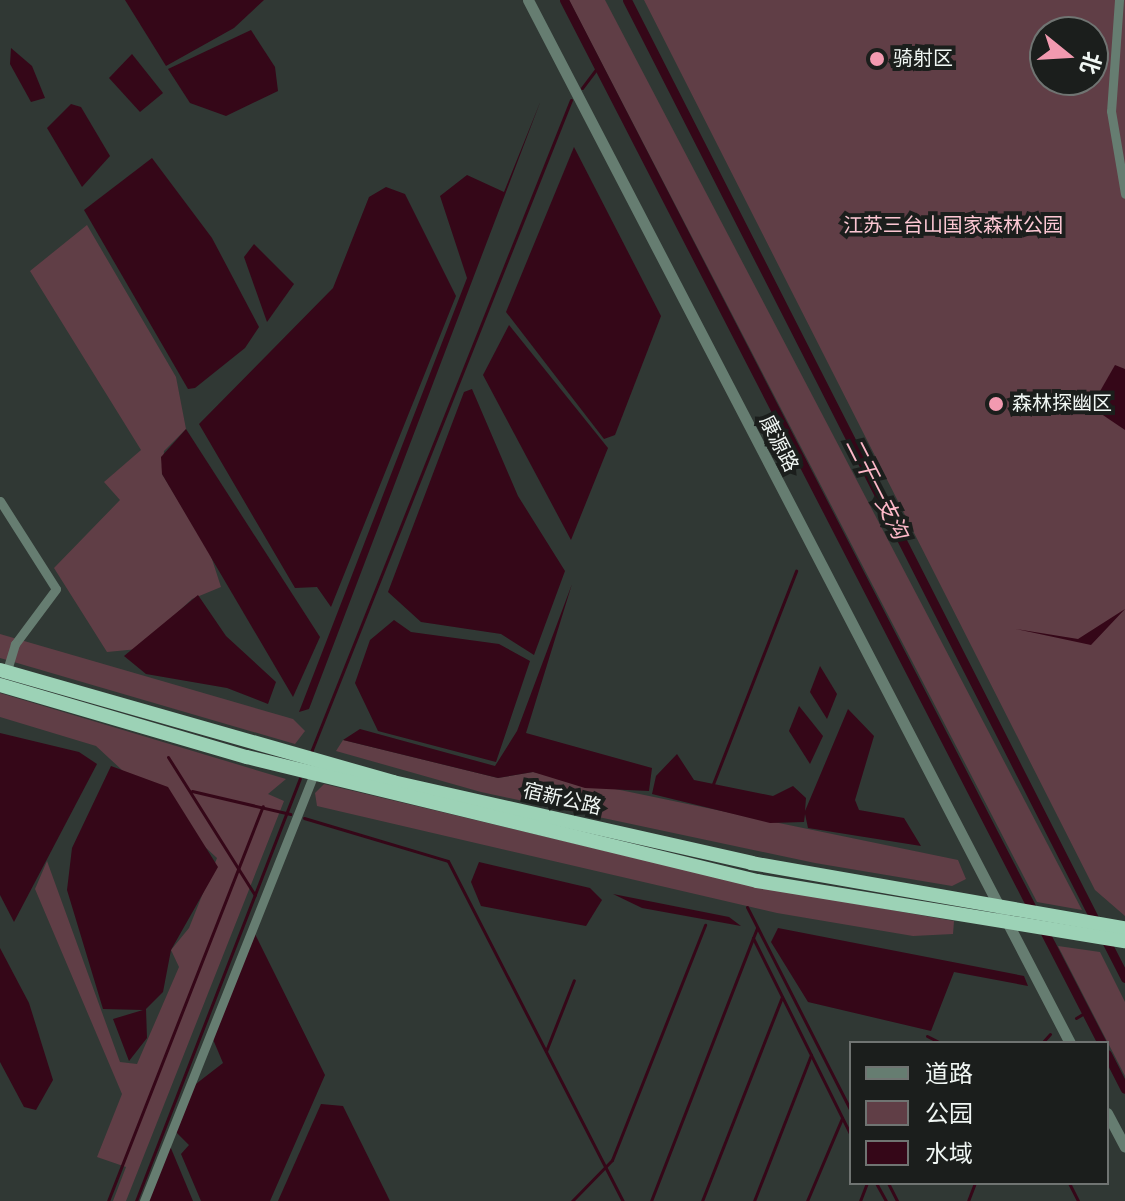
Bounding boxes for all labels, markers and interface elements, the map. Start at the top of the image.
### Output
north arrow [1029,16,1109,96]
place label: 骑射区 [893,47,953,71]
text: 北 [1071,47,1109,78]
marker: 骑射区 [868,50,886,68]
park label: 江苏三台山国家森林公园 [843,214,1063,238]
place label: 森林探幽区 [1012,392,1112,416]
marker: 森林探幽区 [987,395,1005,413]
street label: 康源路 [754,412,802,476]
water label: 二干一支沟 [839,434,913,544]
street label: 宿新公路 [520,779,604,821]
legend [849,1041,1109,1185]
text: 道路 [925,1057,973,1092]
text: 公园 [925,1097,973,1132]
text: 水域 [925,1137,973,1172]

